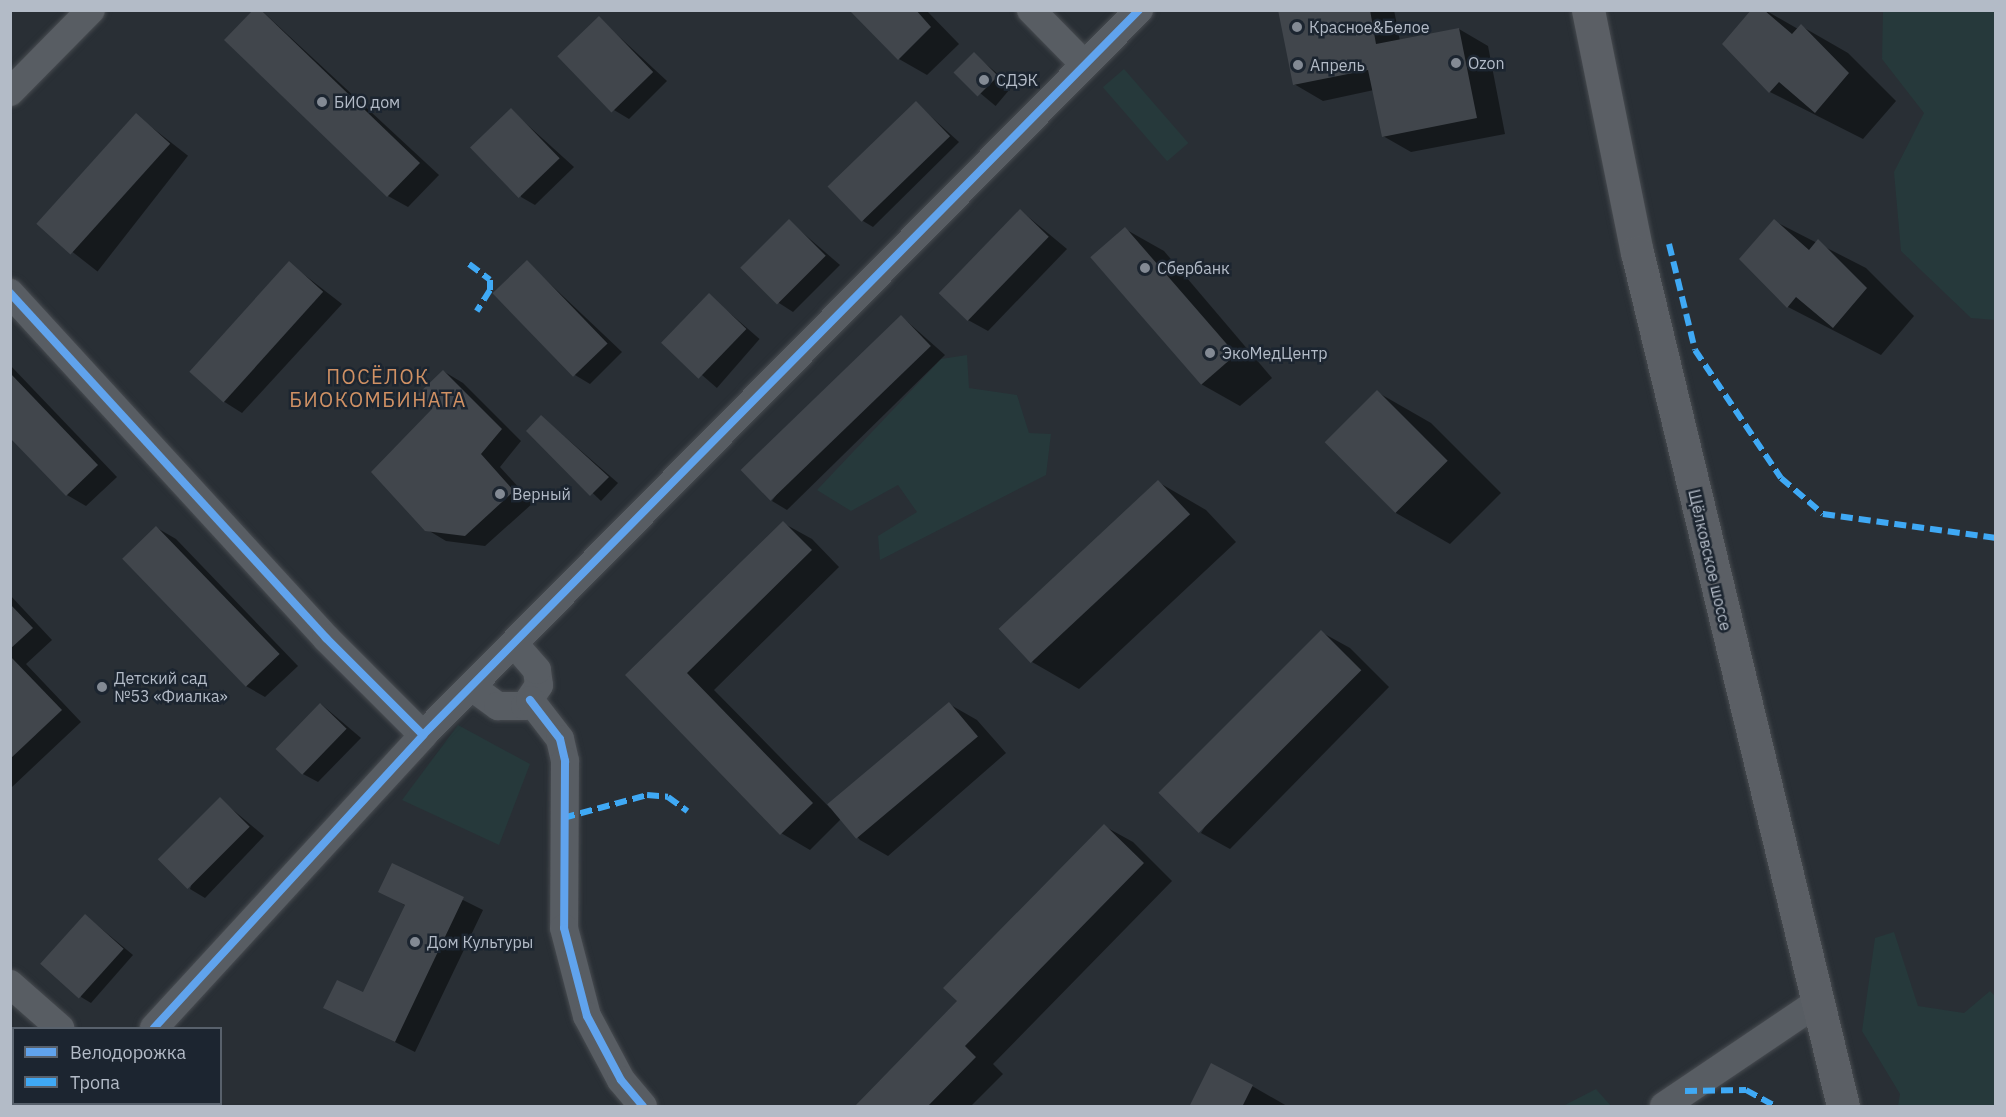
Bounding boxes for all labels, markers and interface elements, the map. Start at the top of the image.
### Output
place label: Красное&Белое [1309,17,1429,37]
marker: Красное&Белое [1290,20,1304,34]
place label: Ozon [1468,53,1505,73]
place label: Апрель [1310,55,1365,75]
marker: Ozon [1449,56,1463,70]
marker: Апрель [1291,58,1305,72]
place label: СДЭК [996,70,1038,90]
marker: СДЭК [977,73,991,87]
place label: БИО дом [334,92,400,112]
marker: БИО дом [315,95,329,109]
place label: Сбербанк [1157,258,1230,278]
marker: Сбербанк [1138,261,1152,275]
place label: ЭкоМедЦентр [1222,343,1328,363]
marker: ЭкоМедЦентр [1203,346,1217,360]
district label: ПОСЁЛОК БИОКОМБИНАТА [289,365,467,412]
place label: Верный [512,484,571,504]
marker: Верный [493,487,507,501]
street label: Щёлковское шоссе [1684,487,1736,633]
place label: Детский сад №53 «Фиалка» [114,668,228,706]
marker: Детский сад №53 «Фиалка» [95,680,109,694]
place label: Дом Культуры [427,932,533,952]
marker: Дом Культуры [408,935,422,949]
legend [12,1027,222,1105]
text: Велодорожка [70,1041,186,1064]
text: Тропа [70,1071,120,1094]

